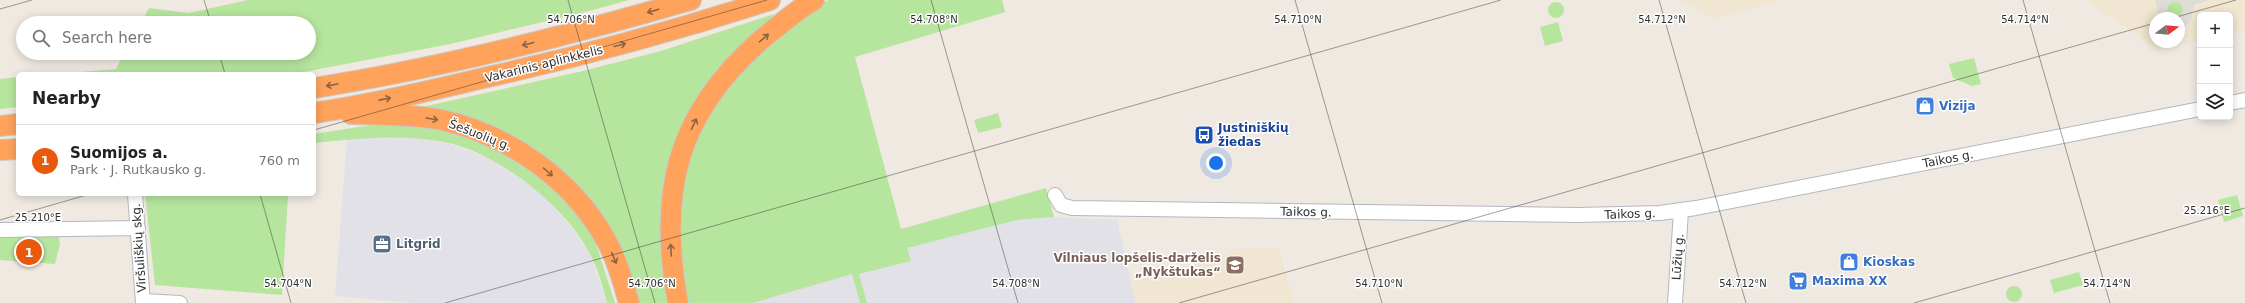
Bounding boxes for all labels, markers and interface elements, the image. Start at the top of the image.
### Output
one-way arrow [647,8,660,15]
north arrow [2149,12,2185,48]
map controls [2197,12,2233,120]
button: + [2197,12,2233,48]
text: 54.706°N [547,14,595,25]
text: 54.708°N [910,14,958,25]
text: 54.710°N [1274,14,1322,25]
text: 54.712°N [1638,14,1686,25]
text: 54.714°N [2001,14,2049,25]
search box [16,16,316,60]
icon: search [30,27,52,49]
text: Search here [62,29,152,47]
one-way arrow [759,33,770,42]
one-way arrow [613,40,626,48]
one-way arrow [522,41,535,48]
street label: Vakarinis aplinkkelis [484,43,604,85]
button: − [2197,48,2233,84]
one-way arrow [326,81,339,89]
button: layers [2197,84,2233,120]
text: Nearby [32,88,101,108]
one-way arrow [378,95,391,103]
shop icon: Vizija [1914,95,1936,117]
place label: Vizija [1939,99,1976,113]
one-way arrow [425,115,438,123]
street label: Šešuolių g. [447,116,514,153]
one-way arrow [691,118,698,130]
place label: Justiniškių žiedas [1217,121,1289,149]
bus stop icon: Justiniškių žiedas [1193,124,1215,146]
text: Suomijos a. [70,144,168,162]
street label: Taikos g. [1920,147,1975,171]
text: 1 [40,153,50,168]
text: 760 m [258,153,300,168]
your location [1206,153,1226,173]
text: Park · J. Rutkausko g. [70,162,206,177]
one-way arrow [543,168,554,177]
street label: Viršuliškių skg. [129,203,149,293]
street label: Taikos g. [1279,205,1332,219]
text: 25.216°E [2184,205,2230,216]
street label: Taikos g. [1603,206,1656,222]
text: 25.210°E [15,212,61,223]
office icon: Litgrid [371,233,393,255]
street label: Lūžių g. [1669,233,1687,281]
pin: 1 [16,237,42,267]
place label: Litgrid [396,237,441,251]
one-way arrow [668,244,675,257]
one-way arrow [611,251,618,263]
place label: Vilniaus lopšelis-darželis „Nykštukas“ [1053,251,1221,279]
shop icon: Kioskas [1838,251,1860,273]
school or university icon: Vilniaus lopšelis-darželis „Nykštukas“ [1224,254,1246,276]
place label: Kioskas [1863,255,1915,269]
supermarket icon: Maxima XX [1787,270,1809,292]
place label: Maxima XX [1812,274,1888,288]
text: 54.704°N [264,278,312,289]
text: 54.706°N [628,278,676,289]
text: 54.708°N [992,278,1040,289]
text: 54.710°N [1355,278,1403,289]
text: 54.712°N [1719,278,1767,289]
text: 54.714°N [2083,278,2131,289]

